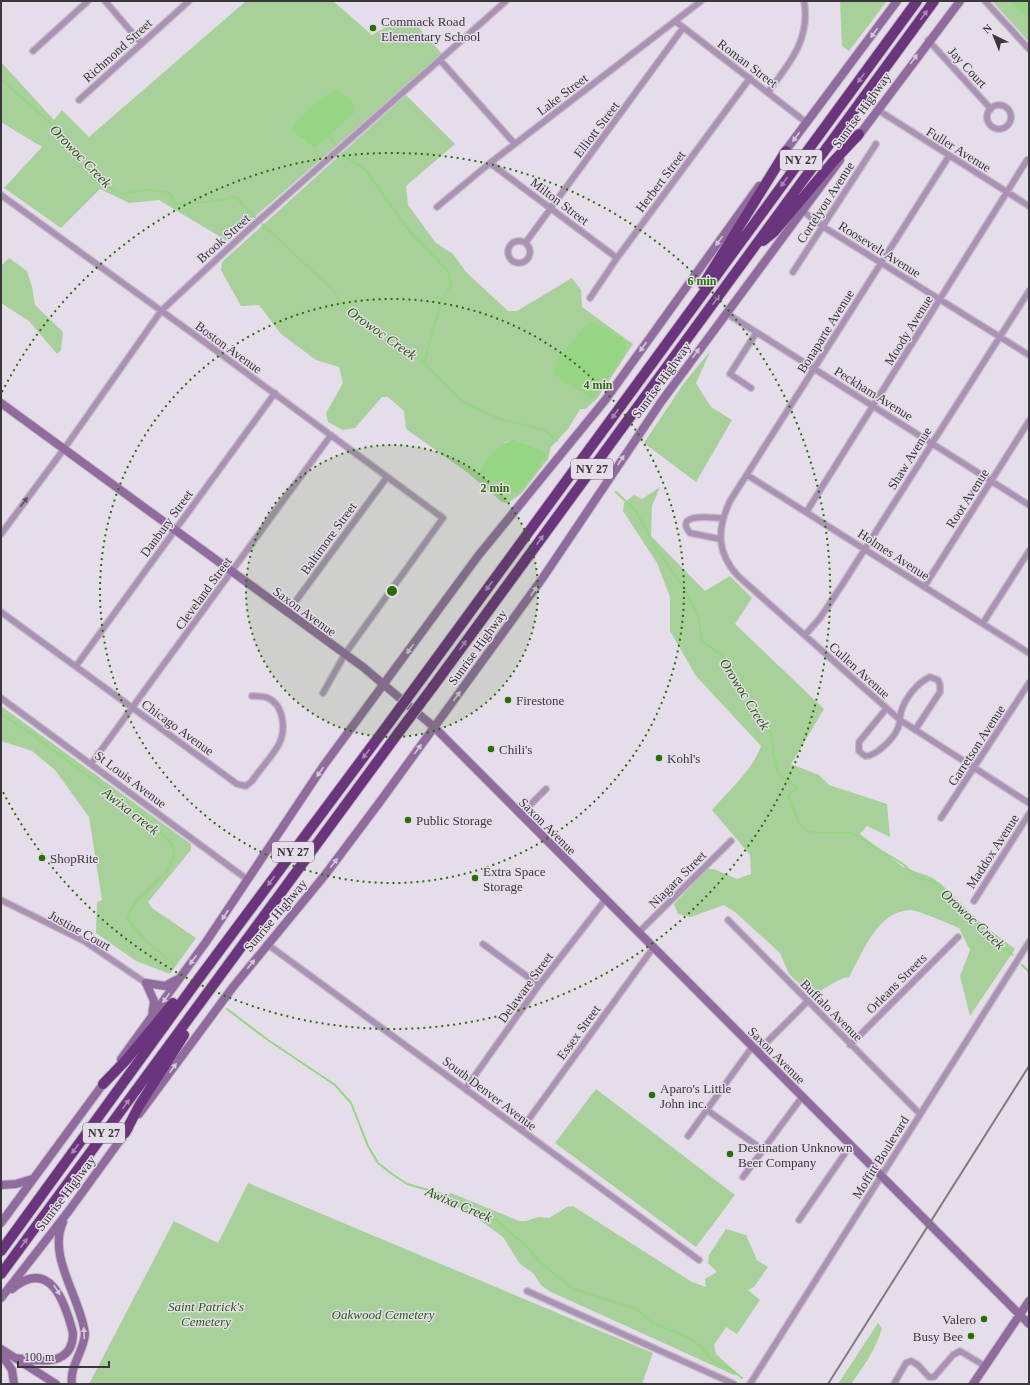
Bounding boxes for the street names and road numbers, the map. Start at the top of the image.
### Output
street label: Richmond Street [80,15,155,85]
street label: Roman Street [715,36,781,91]
street label: Jay Court [945,44,990,91]
street label: Sunrise Highway [829,69,894,151]
street label: Lake Street [534,70,591,118]
street label: Elliott Street [571,98,623,160]
street label: Fuller Avenue [924,124,994,175]
street label: Herbert Street [632,147,689,215]
road number: NY 27 [780,150,822,170]
street label: Cortelyou Avenue [794,159,857,246]
street label: Milton Street [528,175,592,228]
street label: Brook Street [194,210,253,266]
street label: Roosevelt Avenue [836,218,924,281]
street label: Bonaparte Avenue [794,287,857,376]
street label: Moody Avenue [881,292,936,368]
street label: Boston Avenue [192,318,265,377]
street label: Sunrise Highway [629,339,694,421]
street label: Peckham Avenue [832,363,916,424]
street label: Shaw Avenue [884,424,935,492]
road number: NY 27 [571,459,613,479]
street label: Root Avenue [943,466,992,531]
street label: Danbury Street [137,487,196,560]
street label: Baltimore Street [297,499,360,577]
street label: Holmes Avenue [855,526,933,583]
street label: Cleveland Street [172,554,235,633]
street label: Saxon Avenue [270,583,339,640]
street label: Sunrise Highway [445,606,510,688]
street label: Cullen Avenue [826,639,893,702]
street label: Chicago Avenue [139,696,217,759]
street label: Garretson Avenue [945,702,1008,788]
street label: St Louis Avenue [92,748,170,811]
street label: Saxon Avenue [516,795,579,858]
street label: Maddox Avenue [963,811,1022,891]
road number: NY 27 [272,842,314,862]
street label: Niagara Street [646,847,709,911]
street label: Sunrise Highway [241,876,310,955]
street label: Justine Court [46,907,114,954]
street label: Delaware Street [495,949,556,1025]
street label: Orleans Streets [863,950,930,1017]
street label: Buffalo Avenue [798,976,866,1045]
street label: Essex Street [554,1002,603,1063]
street label: Saxon Avenue [745,1024,808,1087]
street label: South Denver Avenue [440,1053,540,1134]
street label: Moffitt Boulevard [849,1113,912,1201]
road number: NY 27 [83,1123,125,1143]
street label: Sunrise Highway [32,1152,99,1234]

